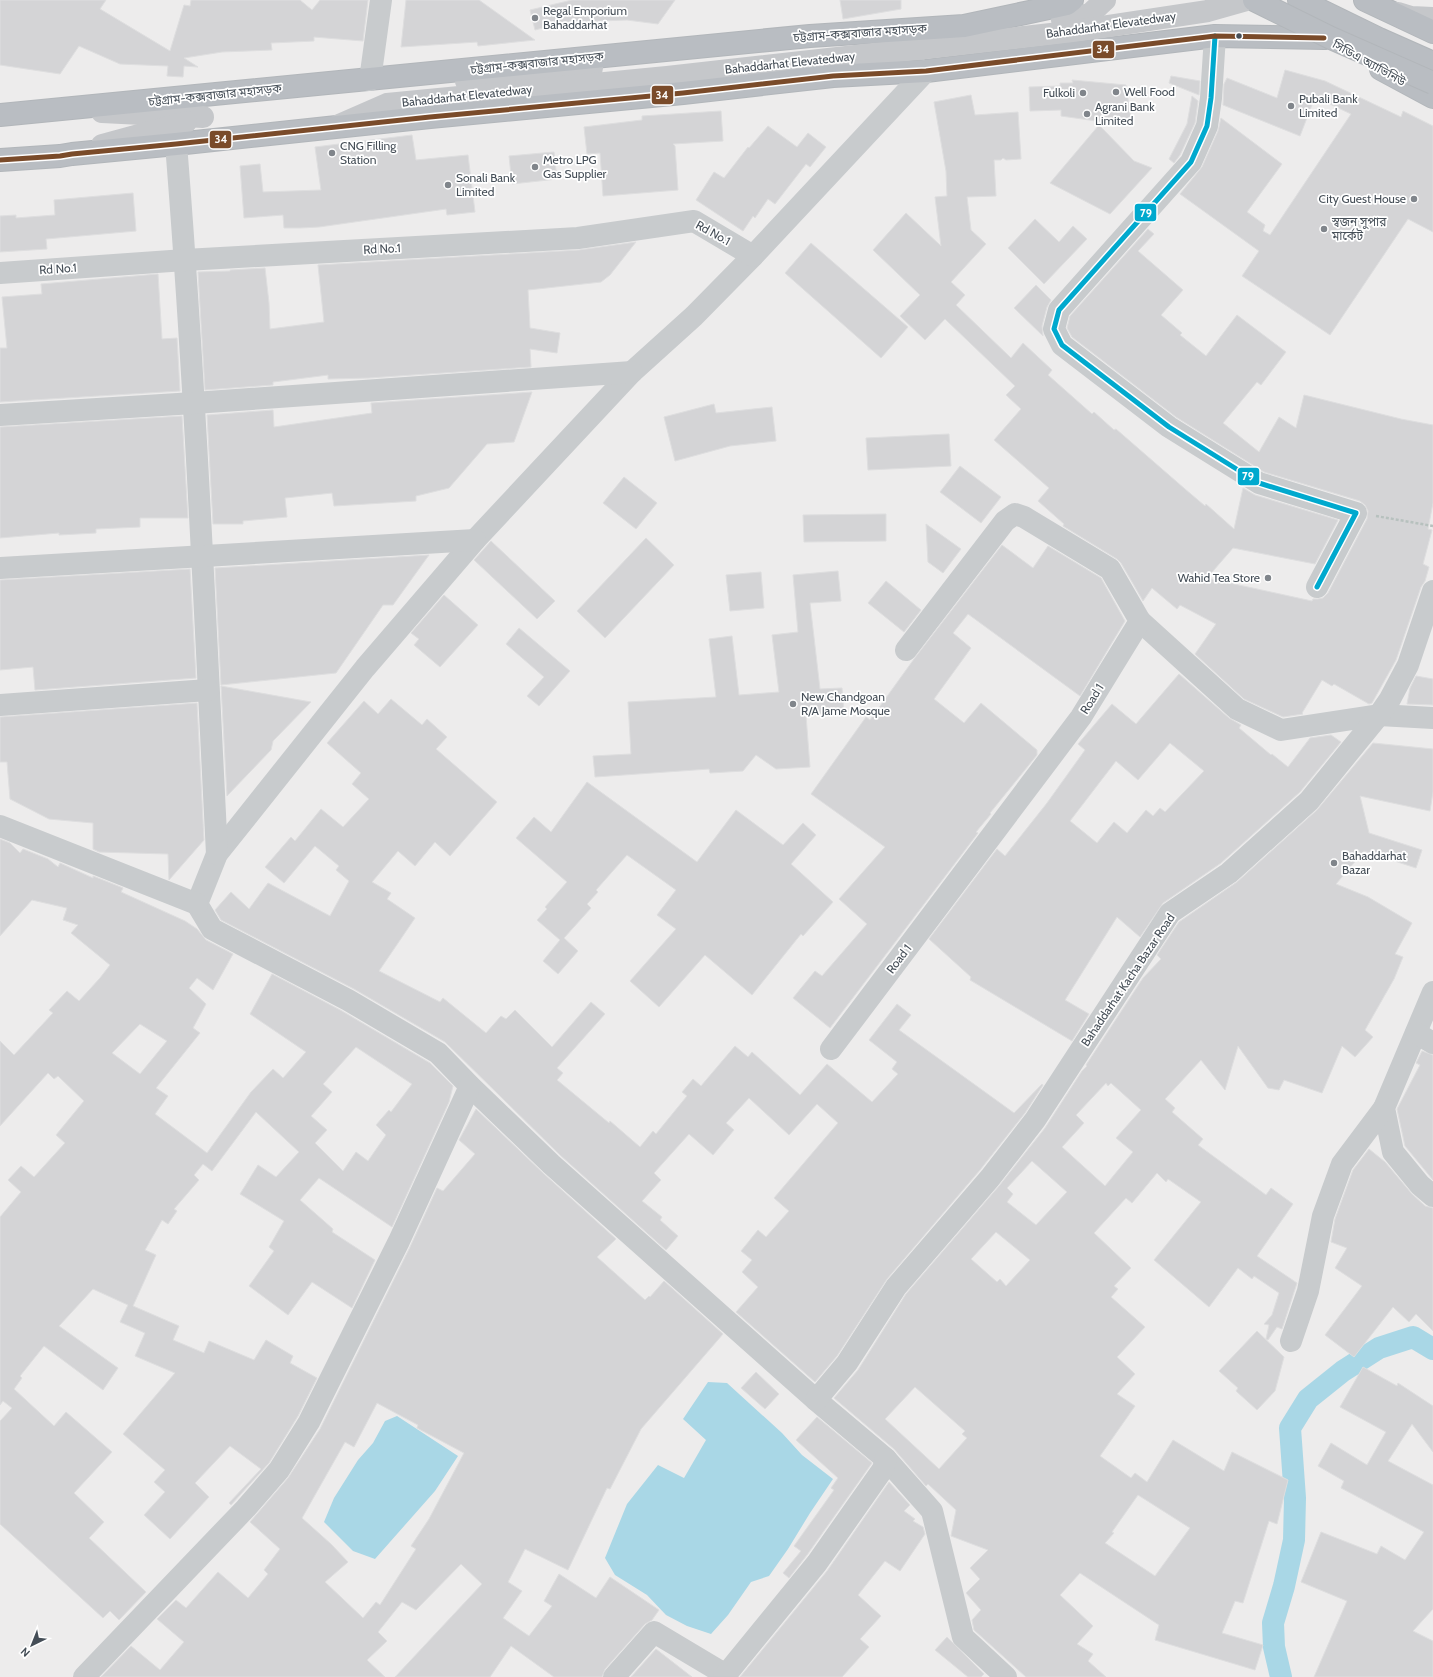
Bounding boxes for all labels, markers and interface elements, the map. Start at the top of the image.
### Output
place label: Regal Emporium Bahaddarhat [543,3,627,32]
street label: Bahaddarhat Elevatedway [1045,8,1177,41]
marker: Regal Emporium Bahaddarhat [530,13,540,23]
street label: চট্টগ্রাম-কক্সবাজার মহাসড়ক [792,20,928,45]
unlabelled marker [1234,31,1244,41]
street label: সিডিএ অ্যাভিনিউ [1329,36,1409,89]
line badge: 34 [1092,40,1115,59]
text: 34 [1097,42,1110,56]
street label: চট্টগ্রাম-কক্সবাজার মহাসড়ক [469,48,605,77]
street label: Bahaddarhat Elevatedway [724,48,856,77]
street label: চট্টগ্রাম-কক্সবাজার মহাসড়ক [147,80,283,109]
street label: Bahaddarhat Elevatedway [401,81,533,110]
place label: Well Food [1124,84,1175,99]
line badge: 34 [651,85,674,105]
place label: Fulkoli [1043,85,1075,100]
marker: Well Food [1111,87,1121,97]
text: 34 [656,88,669,102]
marker: Fulkoli [1078,88,1088,98]
place label: Pubali Bank Limited [1299,91,1358,120]
place label: Agrani Bank Limited [1095,99,1155,128]
marker: Pubali Bank Limited [1286,101,1296,111]
marker: Agrani Bank Limited [1082,109,1092,119]
line badge: 34 [209,130,232,149]
text: 34 [215,132,228,146]
place label: CNG Filling Station [340,138,397,167]
marker: CNG Filling Station [327,148,337,158]
place label: Metro LPG Gas Supplier [543,152,607,181]
marker: Metro LPG Gas Supplier [530,162,540,172]
place label: Sonali Bank Limited [456,170,516,199]
marker: Sonali Bank Limited [443,180,453,190]
place label: City Guest House [1318,191,1406,206]
marker: City Guest House [1409,194,1419,204]
line badge: 79 [1134,203,1157,222]
text: 79 [1140,206,1152,220]
place label: স্বজন সুপার মার্কেট [1331,214,1387,243]
street label: Rd No.1 [693,217,733,248]
marker: স্বজন সুপার মার্কেট [1319,224,1329,234]
street label: Rd No.1 [363,240,401,257]
street label: Rd No.1 [39,260,77,277]
line badge: 79 [1237,467,1260,486]
text: 79 [1242,469,1254,483]
place label: Wahid Tea Store [1178,570,1260,585]
marker: Wahid Tea Store [1263,573,1273,583]
street label: Road 1 [1077,681,1107,717]
place label: New Chandgoan R/A Jame Mosque [801,689,890,718]
marker: New Chandgoan R/A Jame Mosque [788,699,798,709]
place label: Bahaddarhat Bazar [1342,848,1406,877]
marker: Bahaddarhat Bazar [1329,858,1339,868]
street label: Bahaddarhat Kacha Bazar Road [1078,911,1178,1049]
street label: Road 1 [883,941,914,976]
north arrow [12,1625,52,1665]
text: N [18,1645,33,1660]

